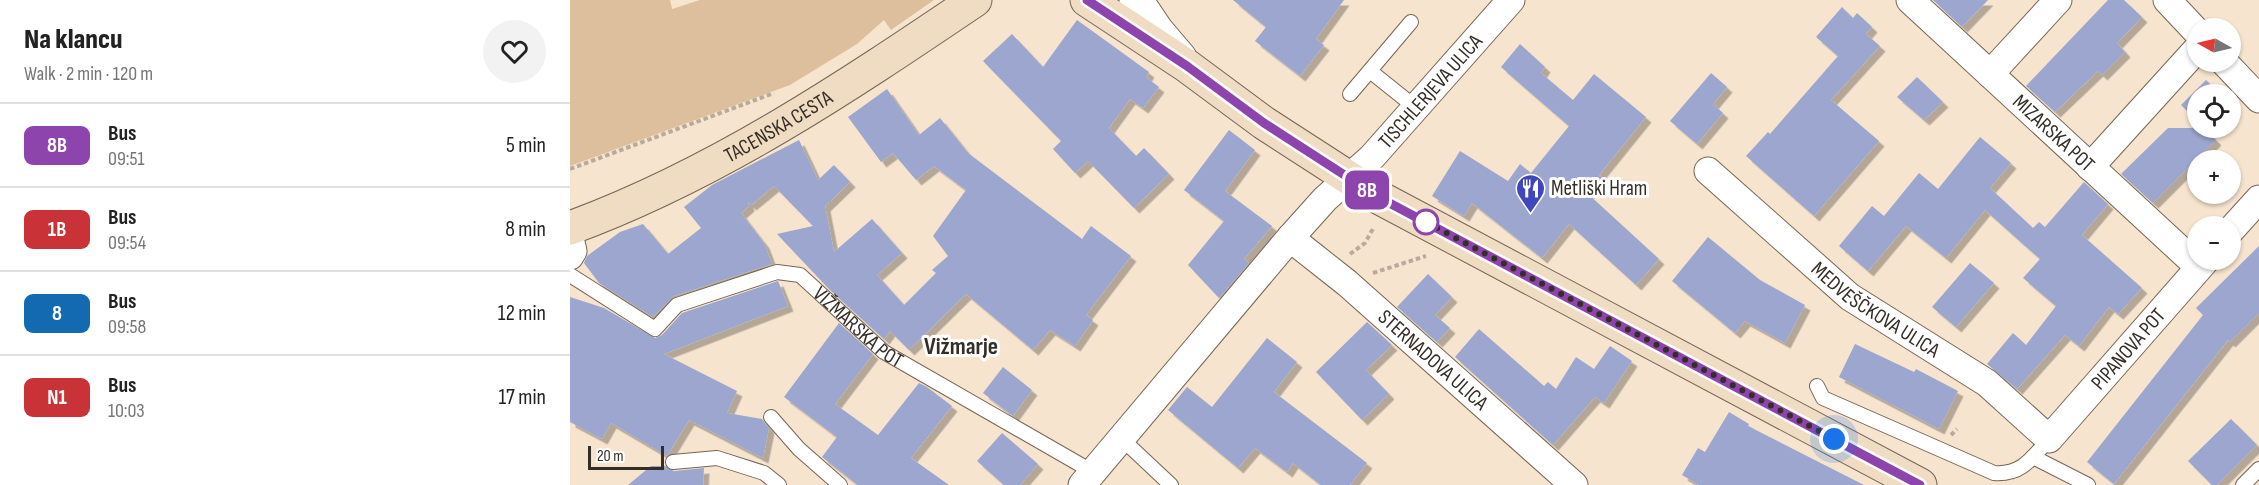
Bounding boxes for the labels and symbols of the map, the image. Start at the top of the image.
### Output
north arrow [2187,18,2241,72]
street label: TISCHLERJEVA ULICA [1373,28,1488,154]
street label: TACENSKA CESTA [720,84,838,168]
street label: MIZARSKA POT [2008,89,2100,177]
line badge: 8B [1340,170,1394,210]
restaurant icon: Metliški Hram [1514,172,1546,214]
place label: Metliški Hram [1551,176,1647,201]
unlabelled marker [1413,209,1439,235]
street label: MEDVEŠČKOVA ULICA [1806,256,1945,363]
street label: VIŽMARSKA POT [808,281,908,373]
street label: PIPANOVA POT [2086,303,2171,395]
street label: STERNADOVA ULICA [1373,304,1494,416]
district label: Vižmarje [924,332,998,361]
your location [1819,424,1849,454]
scale bar [588,443,664,470]

